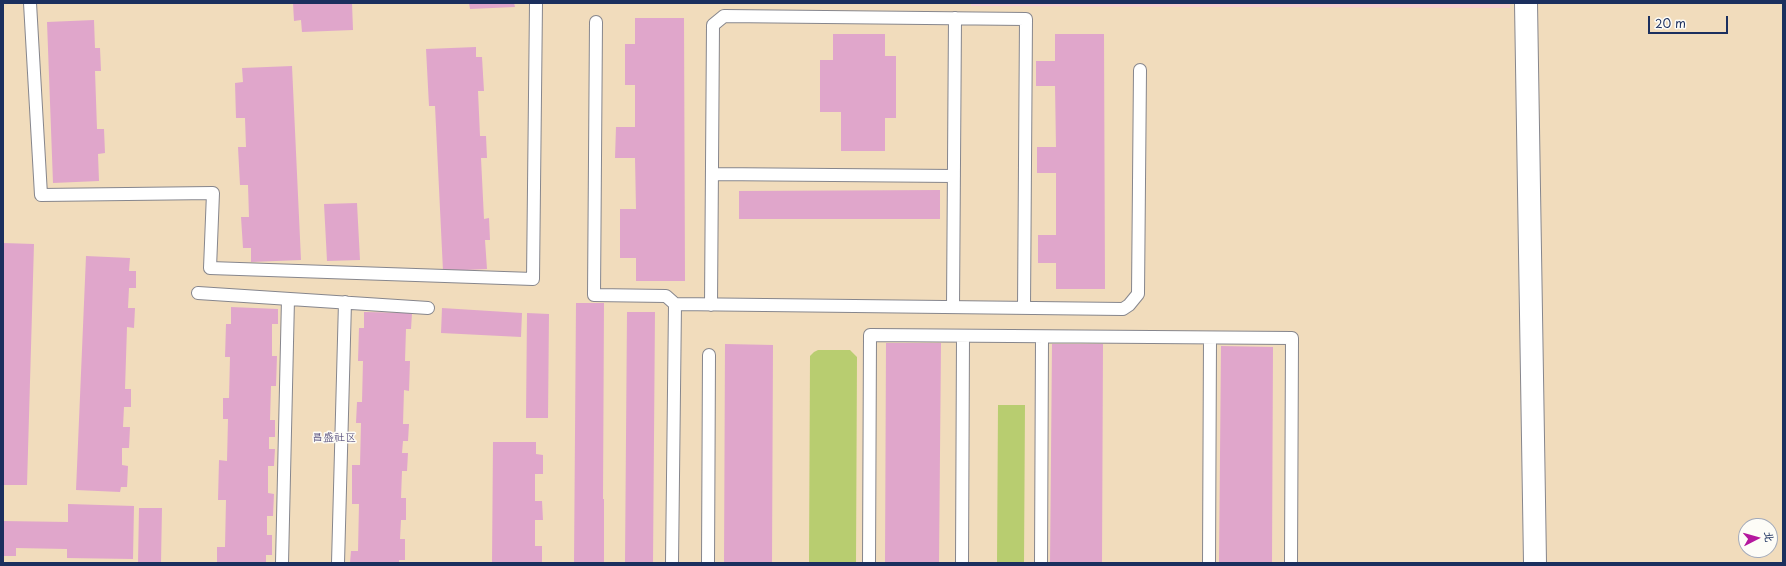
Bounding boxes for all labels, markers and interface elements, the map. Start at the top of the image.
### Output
scale bar [1650,8,1730,34]
text: 20 m [1655,14,1686,32]
district label: 昌盛社区 [312,431,356,445]
north arrow [1738,518,1778,558]
text: 北 [1760,530,1778,543]

